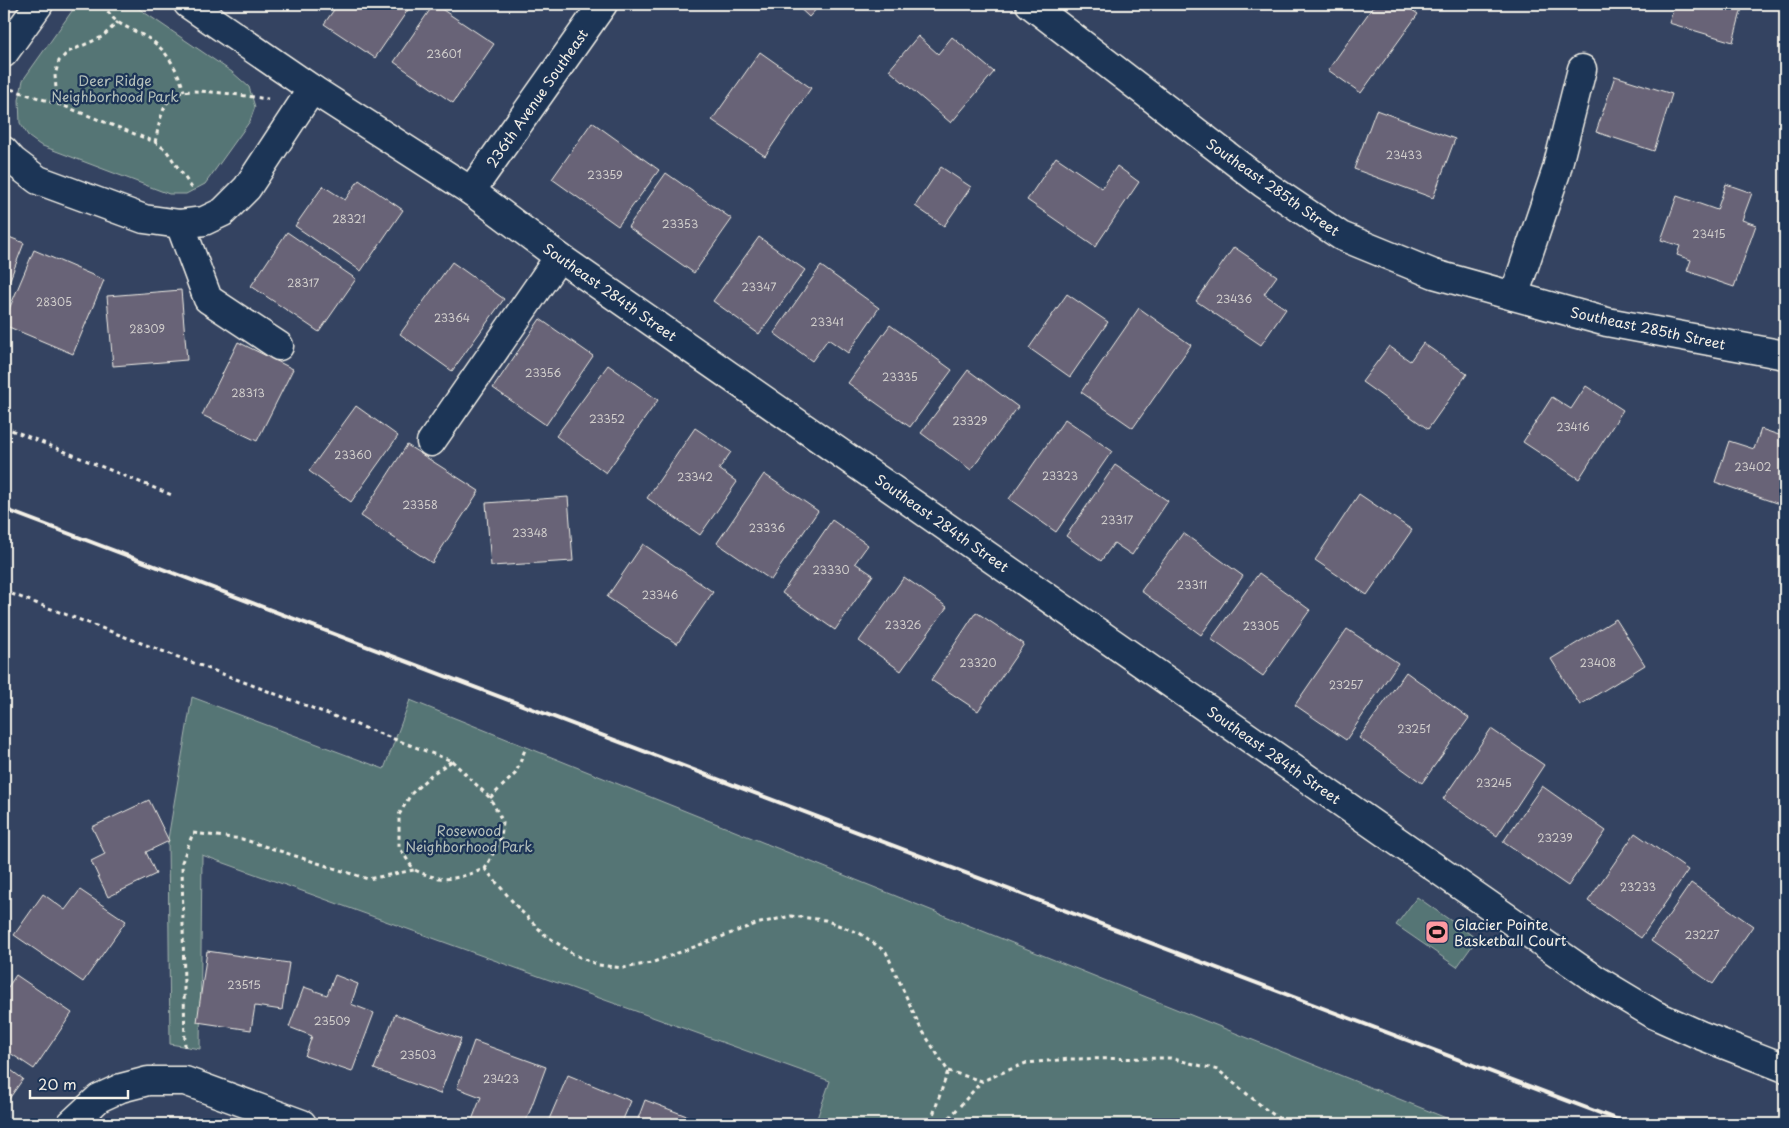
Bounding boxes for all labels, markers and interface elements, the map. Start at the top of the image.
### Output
street label: 236th Avenue Southeast [481,24,593,172]
house number: 23601 [426,45,462,62]
park label: Deer Ridge Neighborhood Park [51,70,179,107]
street label: Southeast 285th Street [1202,133,1344,241]
house number: 23433 [1386,146,1422,163]
house number: 23359 [587,166,623,183]
house number: 28321 [332,210,366,227]
house number: 23353 [662,215,698,232]
house number: 23415 [1692,225,1726,242]
street label: Southeast 284th Street [539,238,681,346]
house number: 28317 [287,274,319,291]
house number: 23347 [741,278,777,295]
house number: 23436 [1216,290,1252,307]
house number: 28305 [36,293,72,310]
street label: Southeast 285th Street [1568,301,1728,355]
house number: 23364 [434,309,470,326]
house number: 23341 [810,313,844,330]
house number: 28309 [129,320,165,337]
house number: 23356 [525,364,561,381]
house number: 23335 [882,368,918,385]
house number: 28313 [231,384,265,401]
house number: 23352 [589,410,625,427]
house number: 23329 [953,412,988,429]
house number: 23416 [1556,418,1590,435]
house number: 23360 [334,446,372,463]
house number: 23402 [1735,458,1772,475]
house number: 23323 [1042,467,1078,484]
house number: 23342 [677,468,713,485]
street label: Southeast 284th Street [871,469,1013,577]
house number: 23358 [402,496,438,513]
house number: 23317 [1101,511,1133,528]
house number: 23336 [749,519,785,536]
house number: 23348 [512,524,548,541]
house number: 23330 [812,561,850,578]
house number: 23311 [1177,576,1207,593]
house number: 23346 [642,586,679,603]
house number: 23326 [885,616,921,633]
house number: 23305 [1243,617,1279,634]
house number: 23320 [959,654,997,671]
house number: 23408 [1580,654,1616,671]
house number: 23257 [1329,676,1363,693]
street label: Southeast 284th Street [1203,701,1345,809]
house number: 23251 [1397,720,1431,737]
house number: 23245 [1476,774,1512,791]
park label: Rosewood Neighborhood Park [405,820,533,857]
house number: 23239 [1537,829,1573,846]
house number: 23233 [1620,878,1656,895]
place label: Glacier Pointe Basketball Court [1454,914,1567,951]
sports icon: Glacier Pointe Basketball Court [1424,919,1450,945]
house number: 23227 [1684,926,1720,943]
house number: 23515 [227,976,261,993]
house number: 23509 [314,1012,351,1029]
house number: 23503 [400,1046,436,1063]
scale bar [30,1068,128,1100]
house number: 23423 [483,1070,519,1087]
text: 20 m [38,1072,77,1095]

